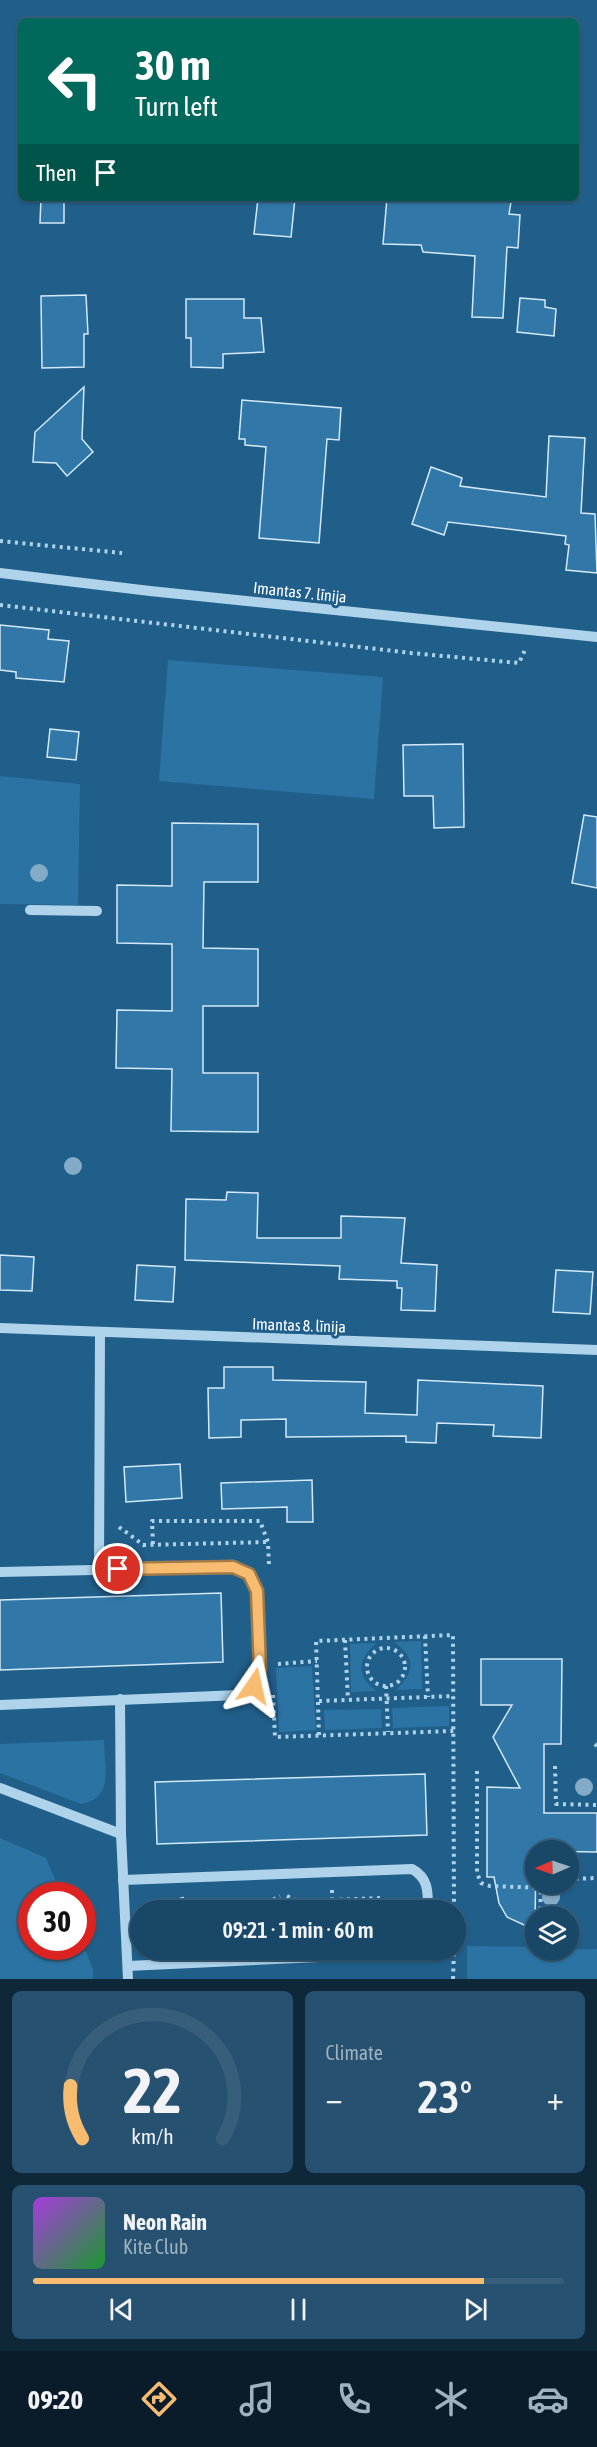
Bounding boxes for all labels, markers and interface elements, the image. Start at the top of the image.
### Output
text: 30 m [135,41,210,89]
icon: left [36,42,114,120]
text: Turn left [135,91,218,122]
icon: arrive [89,156,122,189]
text: Then [36,160,77,186]
street label: Imantas 7. līnija [252,578,348,607]
street label: Imantas 8. līnija [252,1314,346,1337]
pin [92,1543,143,1594]
icon: arrive [101,1552,134,1585]
position arrow [222,1654,286,1718]
north arrow [525,1840,579,1894]
map controls [525,1840,579,1960]
speed limit sign: 30 [18,1882,96,1960]
button: layers [525,1906,579,1960]
text: 09:21 · 1 min · 60 m [222,1917,374,1943]
text: Climate [326,2041,383,2064]
text: 22 [123,2055,182,2126]
text: 23° [417,2071,472,2123]
text: − [326,2079,343,2117]
text: + [547,2079,564,2117]
text: km/h [131,2124,174,2149]
text: Neon Rain [123,2209,207,2235]
text: Kite Club [123,2235,188,2258]
icon: previous [105,2293,138,2326]
icon: pause [282,2293,315,2326]
icon: next [459,2293,492,2326]
icon: directions [138,2378,180,2420]
icon: music [236,2378,278,2420]
icon: phone [333,2378,375,2420]
icon: climate [430,2378,472,2420]
icon: car [527,2378,569,2420]
text: 09:20 [28,2384,83,2415]

